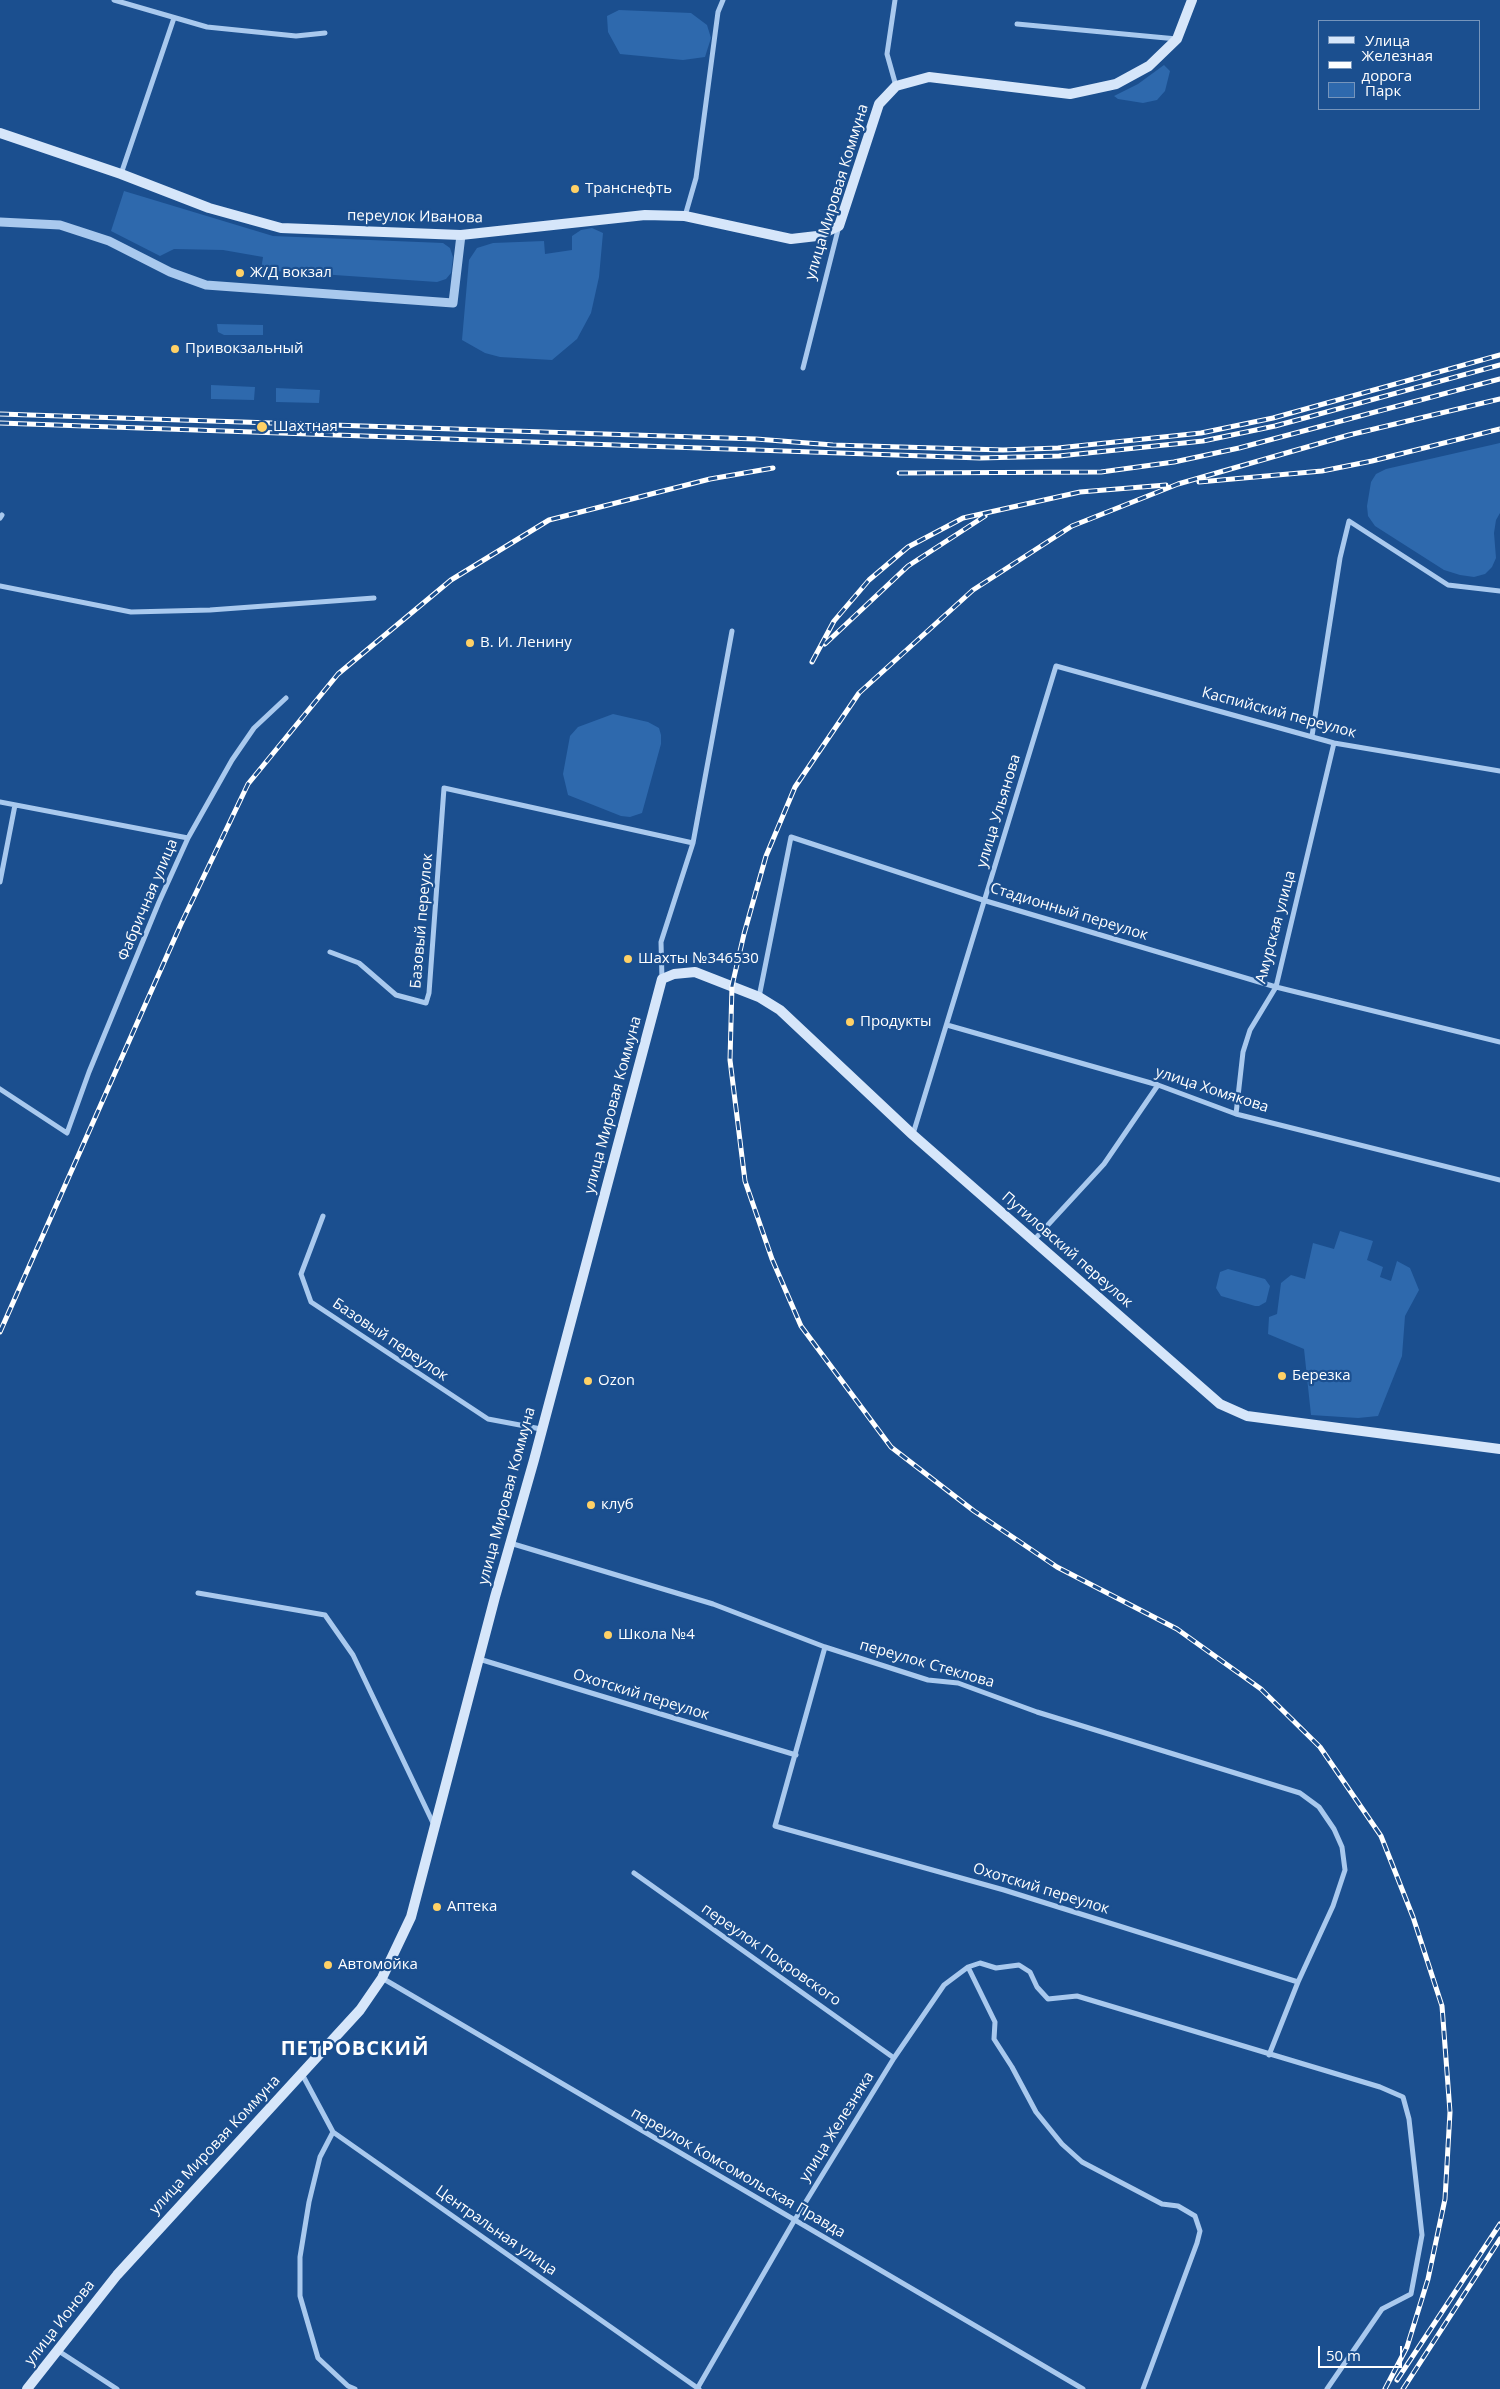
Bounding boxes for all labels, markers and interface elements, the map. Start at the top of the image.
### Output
legend [1318,20,1480,110]
text: Улица [1365,30,1410,50]
text: Железная дорога [1362,45,1433,85]
text: Парк [1365,80,1401,100]
street label: улица Мировая Коммуна [802,102,872,282]
place label: Транснефть [585,180,672,198]
marker: Транснефть [569,183,581,195]
street label: переулок Иванова [347,207,483,227]
place label: Ж/Д вокзал [250,264,332,282]
marker: Ж/Д вокзал [234,267,246,279]
place label: Привокзальный [185,340,304,358]
marker: Привокзальный [169,343,181,355]
place label: Шахтная [273,418,338,436]
marker: Шахтная [255,420,269,434]
place label: В. И. Ленину [480,634,572,652]
marker: В. И. Ленину [464,637,476,649]
street label: Каспийский переулок [1200,684,1358,742]
street label: улица Ульянова [973,752,1025,870]
street label: Фабричная улица [114,836,182,964]
street label: Базовый переулок [407,853,437,989]
street label: Амурская улица [1252,869,1300,985]
street label: Стадионный переулок [988,879,1150,945]
place label: Шахты №346530 [638,950,759,968]
marker: Шахты №346530 [622,953,634,965]
place label: Продукты [860,1013,932,1031]
street label: улица Мировая Коммуна [581,1014,645,1196]
marker: Продукты [844,1016,856,1028]
street label: улица Хомякова [1153,1063,1271,1117]
street label: Путиловский переулок [998,1188,1136,1312]
street label: Базовый переулок [329,1295,451,1385]
place label: Березка [1292,1367,1351,1385]
marker: Березка [1276,1370,1288,1382]
place label: Ozon [598,1372,635,1390]
marker: Ozon [582,1375,594,1387]
street label: улица Мировая Коммуна [475,1405,539,1587]
place label: клуб [601,1496,634,1514]
marker: клуб [585,1499,597,1511]
place label: Школа №4 [618,1626,695,1644]
marker: Школа №4 [602,1629,614,1641]
street label: переулок Стеклова [858,1636,996,1692]
street label: Охотский переулок [571,1666,711,1724]
street label: Охотский переулок [971,1860,1111,1918]
place label: Аптека [447,1898,497,1916]
street label: переулок Покровского [698,1900,844,2010]
marker: Аптека [431,1901,443,1913]
place label: Автомойка [338,1956,418,1974]
marker: Автомойка [322,1959,334,1971]
district label: ПЕТРОВСКИЙ [279,2037,431,2061]
street label: улица Железняка [796,2069,878,2185]
street label: улица Мировая Коммуна [146,2072,284,2218]
street label: переулок Комсомольская Правда [628,2104,848,2242]
street label: Центральная улица [432,2182,560,2280]
street label: улица Ионова [21,2277,99,2369]
scale bar [1320,2336,1404,2368]
text: 50 m [1326,2345,1361,2365]

